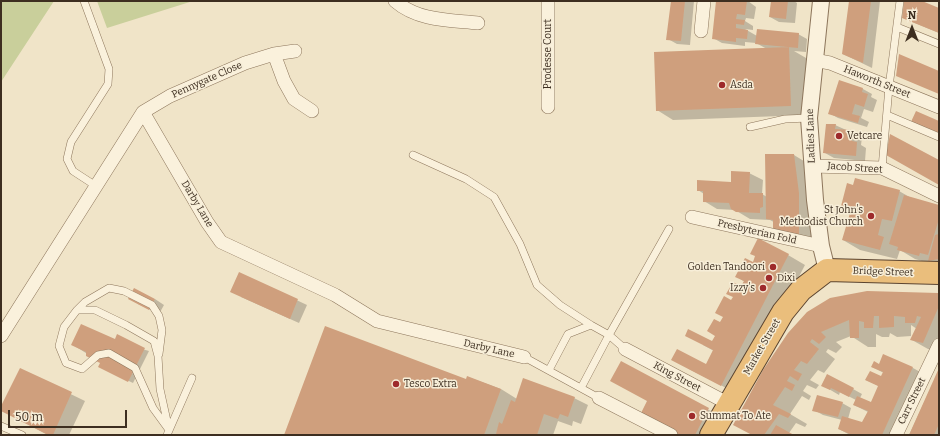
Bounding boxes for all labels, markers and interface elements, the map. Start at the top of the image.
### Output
north arrow [892,8,932,48]
text: N [908,9,916,22]
street label: Prodesse Court [542,19,554,89]
street label: Pennygate Close [170,59,244,101]
street label: Haworth Street [842,63,912,101]
place label: Asda [730,79,753,91]
marker: Asda [717,80,727,90]
street label: Ladies Lane [804,108,818,164]
place label: Vetcare [847,130,882,142]
marker: Vetcare [834,131,844,141]
street label: Jacob Street [827,160,883,176]
street label: Darby Lane [178,179,216,229]
place label: St John's Methodist Church [780,204,863,228]
marker: St John's Methodist Church [866,211,876,221]
street label: Presbyterian Fold [716,217,798,247]
place label: Golden Tandoori [688,261,765,273]
marker: Golden Tandoori [768,262,778,272]
street label: Bridge Street [853,265,913,279]
place label: Dixi [777,272,795,284]
marker: Dixi [764,273,774,283]
place label: Izzy's [730,282,755,294]
marker: Izzy's [758,283,768,293]
street label: Market Street [741,317,783,377]
street label: Darby Lane [462,337,516,361]
street label: King Street [651,359,703,395]
street label: Carr Street [896,376,928,426]
place label: Tesco Extra [404,378,457,390]
marker: Tesco Extra [391,379,401,389]
scale bar [10,402,129,428]
text: 50 m [15,410,43,424]
place label: Summat To Ate [700,410,771,422]
marker: Summat To Ate [687,411,697,421]

